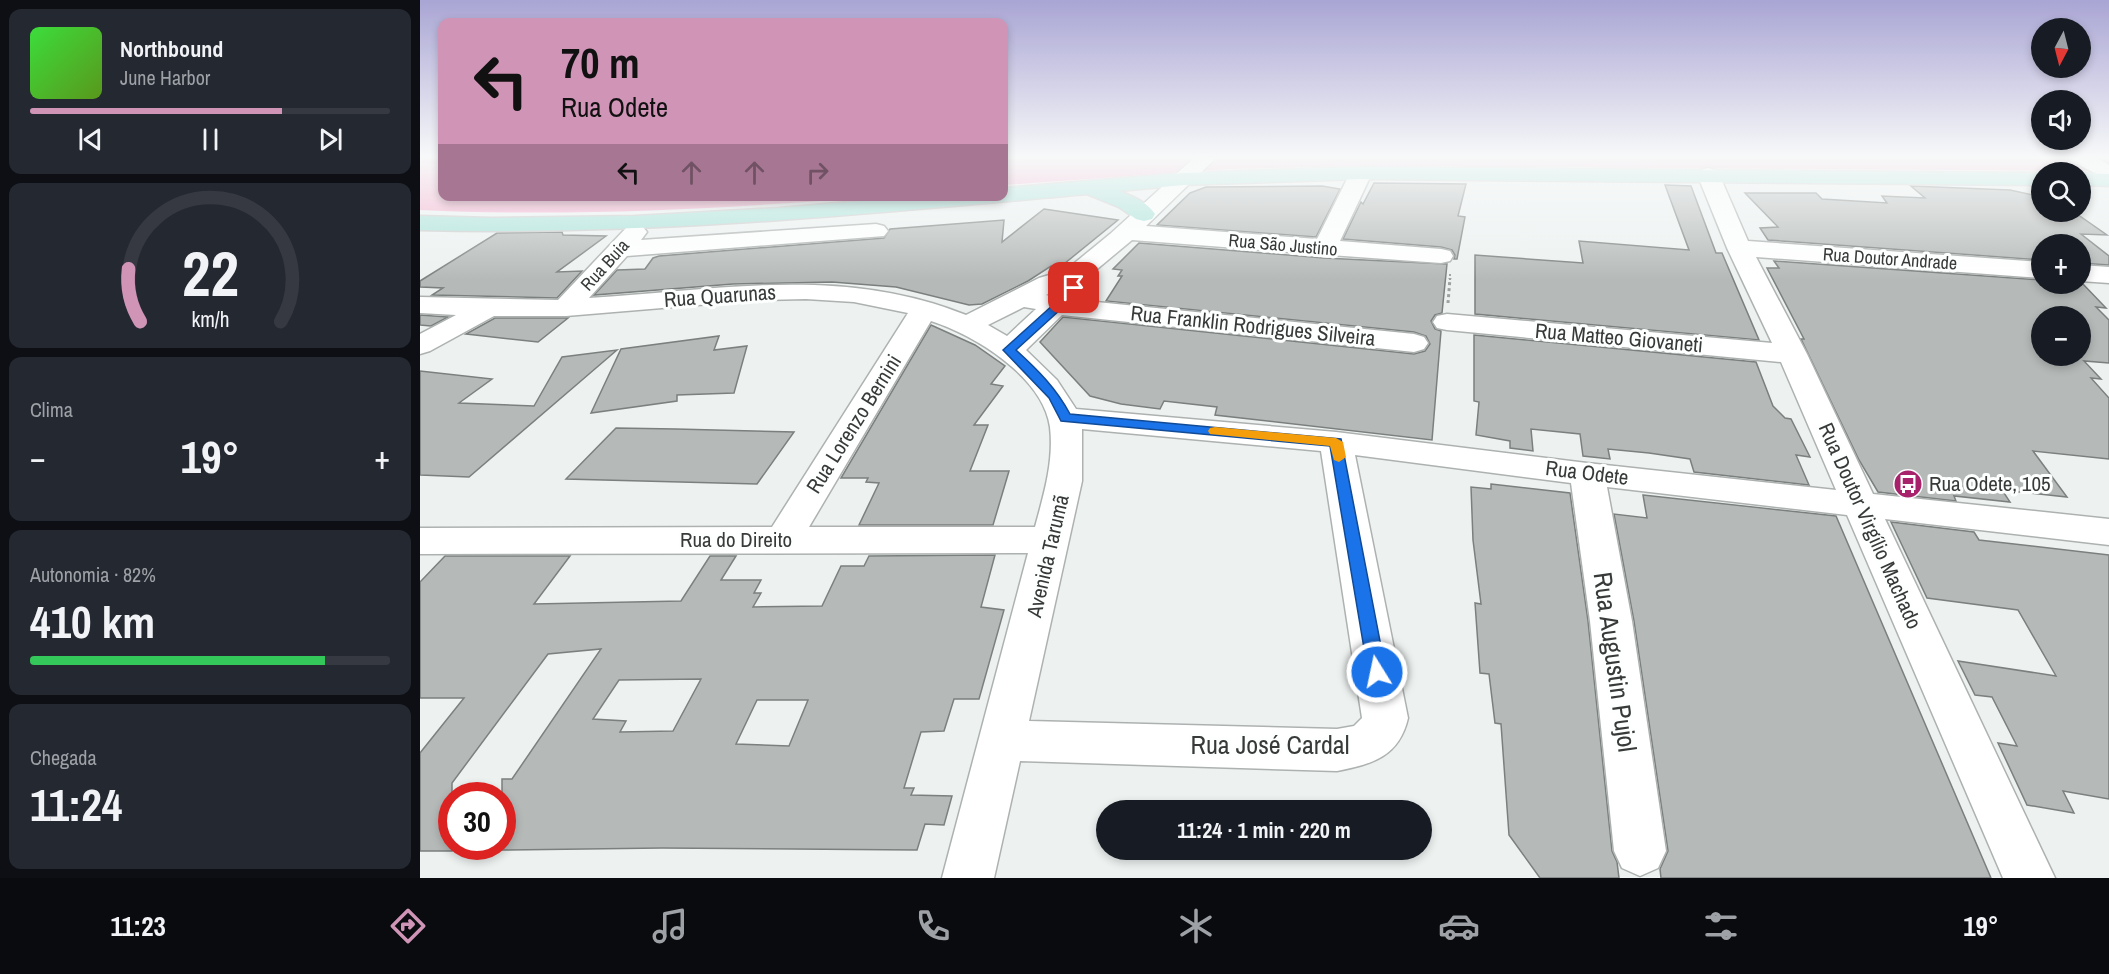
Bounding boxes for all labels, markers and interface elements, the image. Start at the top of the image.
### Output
north arrow [2031,18,2091,78]
map controls [2031,18,2091,366]
text: Northbound [120,34,223,64]
text: 70 m [561,35,640,91]
icon: left [462,42,540,120]
text: June Harbor [120,64,210,91]
text: Rua Odete [561,89,668,125]
button: sound [2031,90,2091,150]
icon: previous [74,123,107,156]
icon: pause [194,123,227,156]
icon: next [314,123,347,156]
icon: left [612,156,645,189]
icon: ahead [675,156,708,189]
icon: ahead [738,156,771,189]
icon: right [801,156,834,189]
button: search [2031,162,2091,222]
street label: Rua São Justino [1228,227,1338,262]
text: 22 [182,231,238,315]
street label: Rua Buia [575,233,635,296]
button: + [2031,234,2091,294]
street label: Rua Doutor Andrade [1822,241,1958,276]
pin [1048,262,1099,313]
icon: arrive [1057,271,1090,304]
street label: Rua Quarunas [663,277,777,314]
street label: Rua Franklin Rodrigues Silveira [1129,298,1377,353]
text: km/h [191,306,229,335]
button: − [2031,306,2091,366]
street label: Rua Matteo Giovaneti [1534,316,1704,359]
street label: Rua Lorenzo Bernini [799,349,908,499]
text: Clima [30,396,73,423]
street label: Rua Doutor Virgílio Machado [1812,418,1929,633]
text: 19° [180,426,240,487]
text: − [30,435,46,479]
text: + [374,435,390,479]
street label: Rua Odete [1544,453,1630,492]
bus stop icon: Rua Odete, 105 [1892,468,1924,500]
place label: Rua Odete, 105 [1929,469,2051,498]
street label: Avenida Tarumã [1019,491,1076,621]
street label: Rua do Direito [680,525,792,554]
text: Autonomia · 82% [30,561,156,588]
street label: Rua Augustin Pujol [1586,570,1645,754]
text: 410 km [30,591,155,652]
position arrow [1345,640,1409,704]
street label: Rua José Cardal [1191,727,1349,762]
text: Chegada [30,744,97,771]
text: 11:24 [30,774,122,835]
speed limit sign: 30 [438,782,516,860]
text: 11:24 · 1 min · 220 m [1177,815,1351,845]
icon: directions [387,905,429,947]
icon: music [649,905,691,947]
icon: phone [912,905,954,947]
icon: climate [1175,905,1217,947]
icon: car [1438,905,1480,947]
icon: filters [1700,905,1742,947]
text: 11:23 [110,908,166,944]
text: 19° [1963,908,1999,944]

